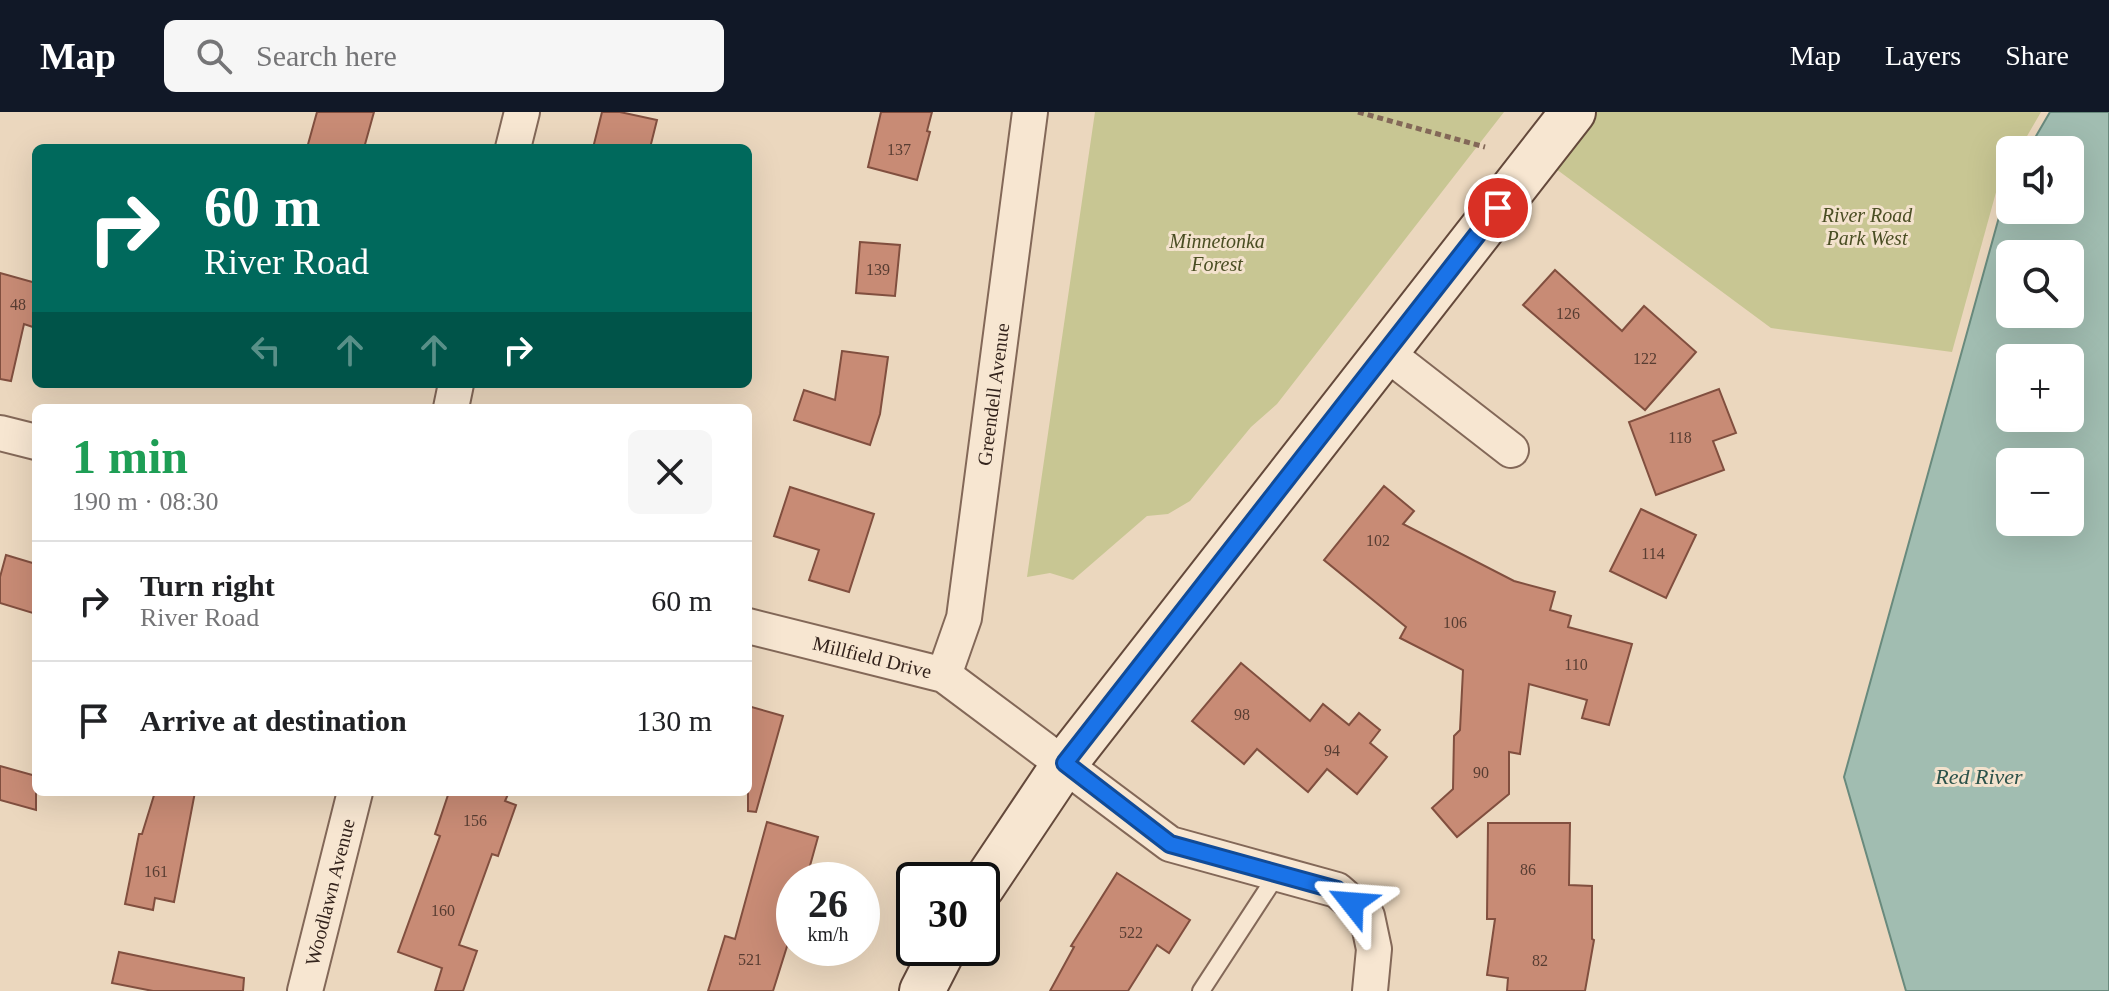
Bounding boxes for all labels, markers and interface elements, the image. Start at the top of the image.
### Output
search box [164,20,724,92]
icon: search [192,34,236,78]
text: Map [40,35,116,77]
text: Search here [256,39,397,72]
text: Map [1790,40,1841,71]
text: Layers [1885,40,1961,71]
text: Share [2005,40,2069,71]
map controls [1996,136,2084,536]
button: sound [1996,136,2084,224]
house number: 137 [887,141,911,158]
pin [1464,174,1532,242]
icon: right [72,176,176,280]
text: 60 m [204,176,321,238]
icon: arrive [1476,186,1520,230]
park label: River Road Park West [1821,204,1913,249]
park label: Minnetonka Forest [1168,230,1265,275]
button: search [1996,240,2084,328]
text: River Road [204,242,369,282]
house number: 139 [866,261,890,278]
house number: 48 [10,296,26,313]
house number: 126 [1556,305,1580,322]
street label: Greendell Avenue [973,322,1013,467]
icon: left [244,328,288,372]
icon: ahead [328,328,372,372]
icon: ahead [412,328,456,372]
icon: right [496,328,540,372]
button: + [1996,344,2084,432]
house number: 122 [1633,350,1657,367]
house number: 118 [1668,429,1692,446]
text: 1 min [72,430,188,483]
button: close [628,430,712,514]
button: − [1996,448,2084,536]
text: 190 m · 08:30 [72,487,219,516]
house number: 102 [1366,532,1390,549]
house number: 114 [1641,545,1665,562]
text: Turn right [140,569,275,602]
icon: right [72,579,116,623]
text: 60 m [651,584,712,617]
text: River Road [140,603,259,632]
house number: 106 [1443,614,1467,631]
street label: Millfield Drive [810,632,934,683]
house number: 110 [1564,656,1588,673]
icon: arrive [72,699,116,743]
text: Arrive at destination [140,704,407,737]
text: 130 m [636,704,712,737]
house number: 98 [1234,706,1250,723]
house number: 94 [1324,742,1340,759]
house number: 90 [1473,764,1489,781]
water label: Red River [1934,764,2023,789]
house number: 156 [463,812,487,829]
street label: Woodlawn Avenue [301,816,359,968]
position arrow [1310,861,1394,945]
house number: 86 [1520,861,1536,878]
speed limit sign: 30 [896,862,1000,966]
house number: 161 [144,863,168,880]
text: 26 [808,881,848,926]
house number: 160 [431,902,455,919]
text: km/h [807,923,849,945]
house number: 522 [1119,924,1143,941]
house number: 521 [738,951,762,968]
house number: 82 [1532,952,1548,969]

